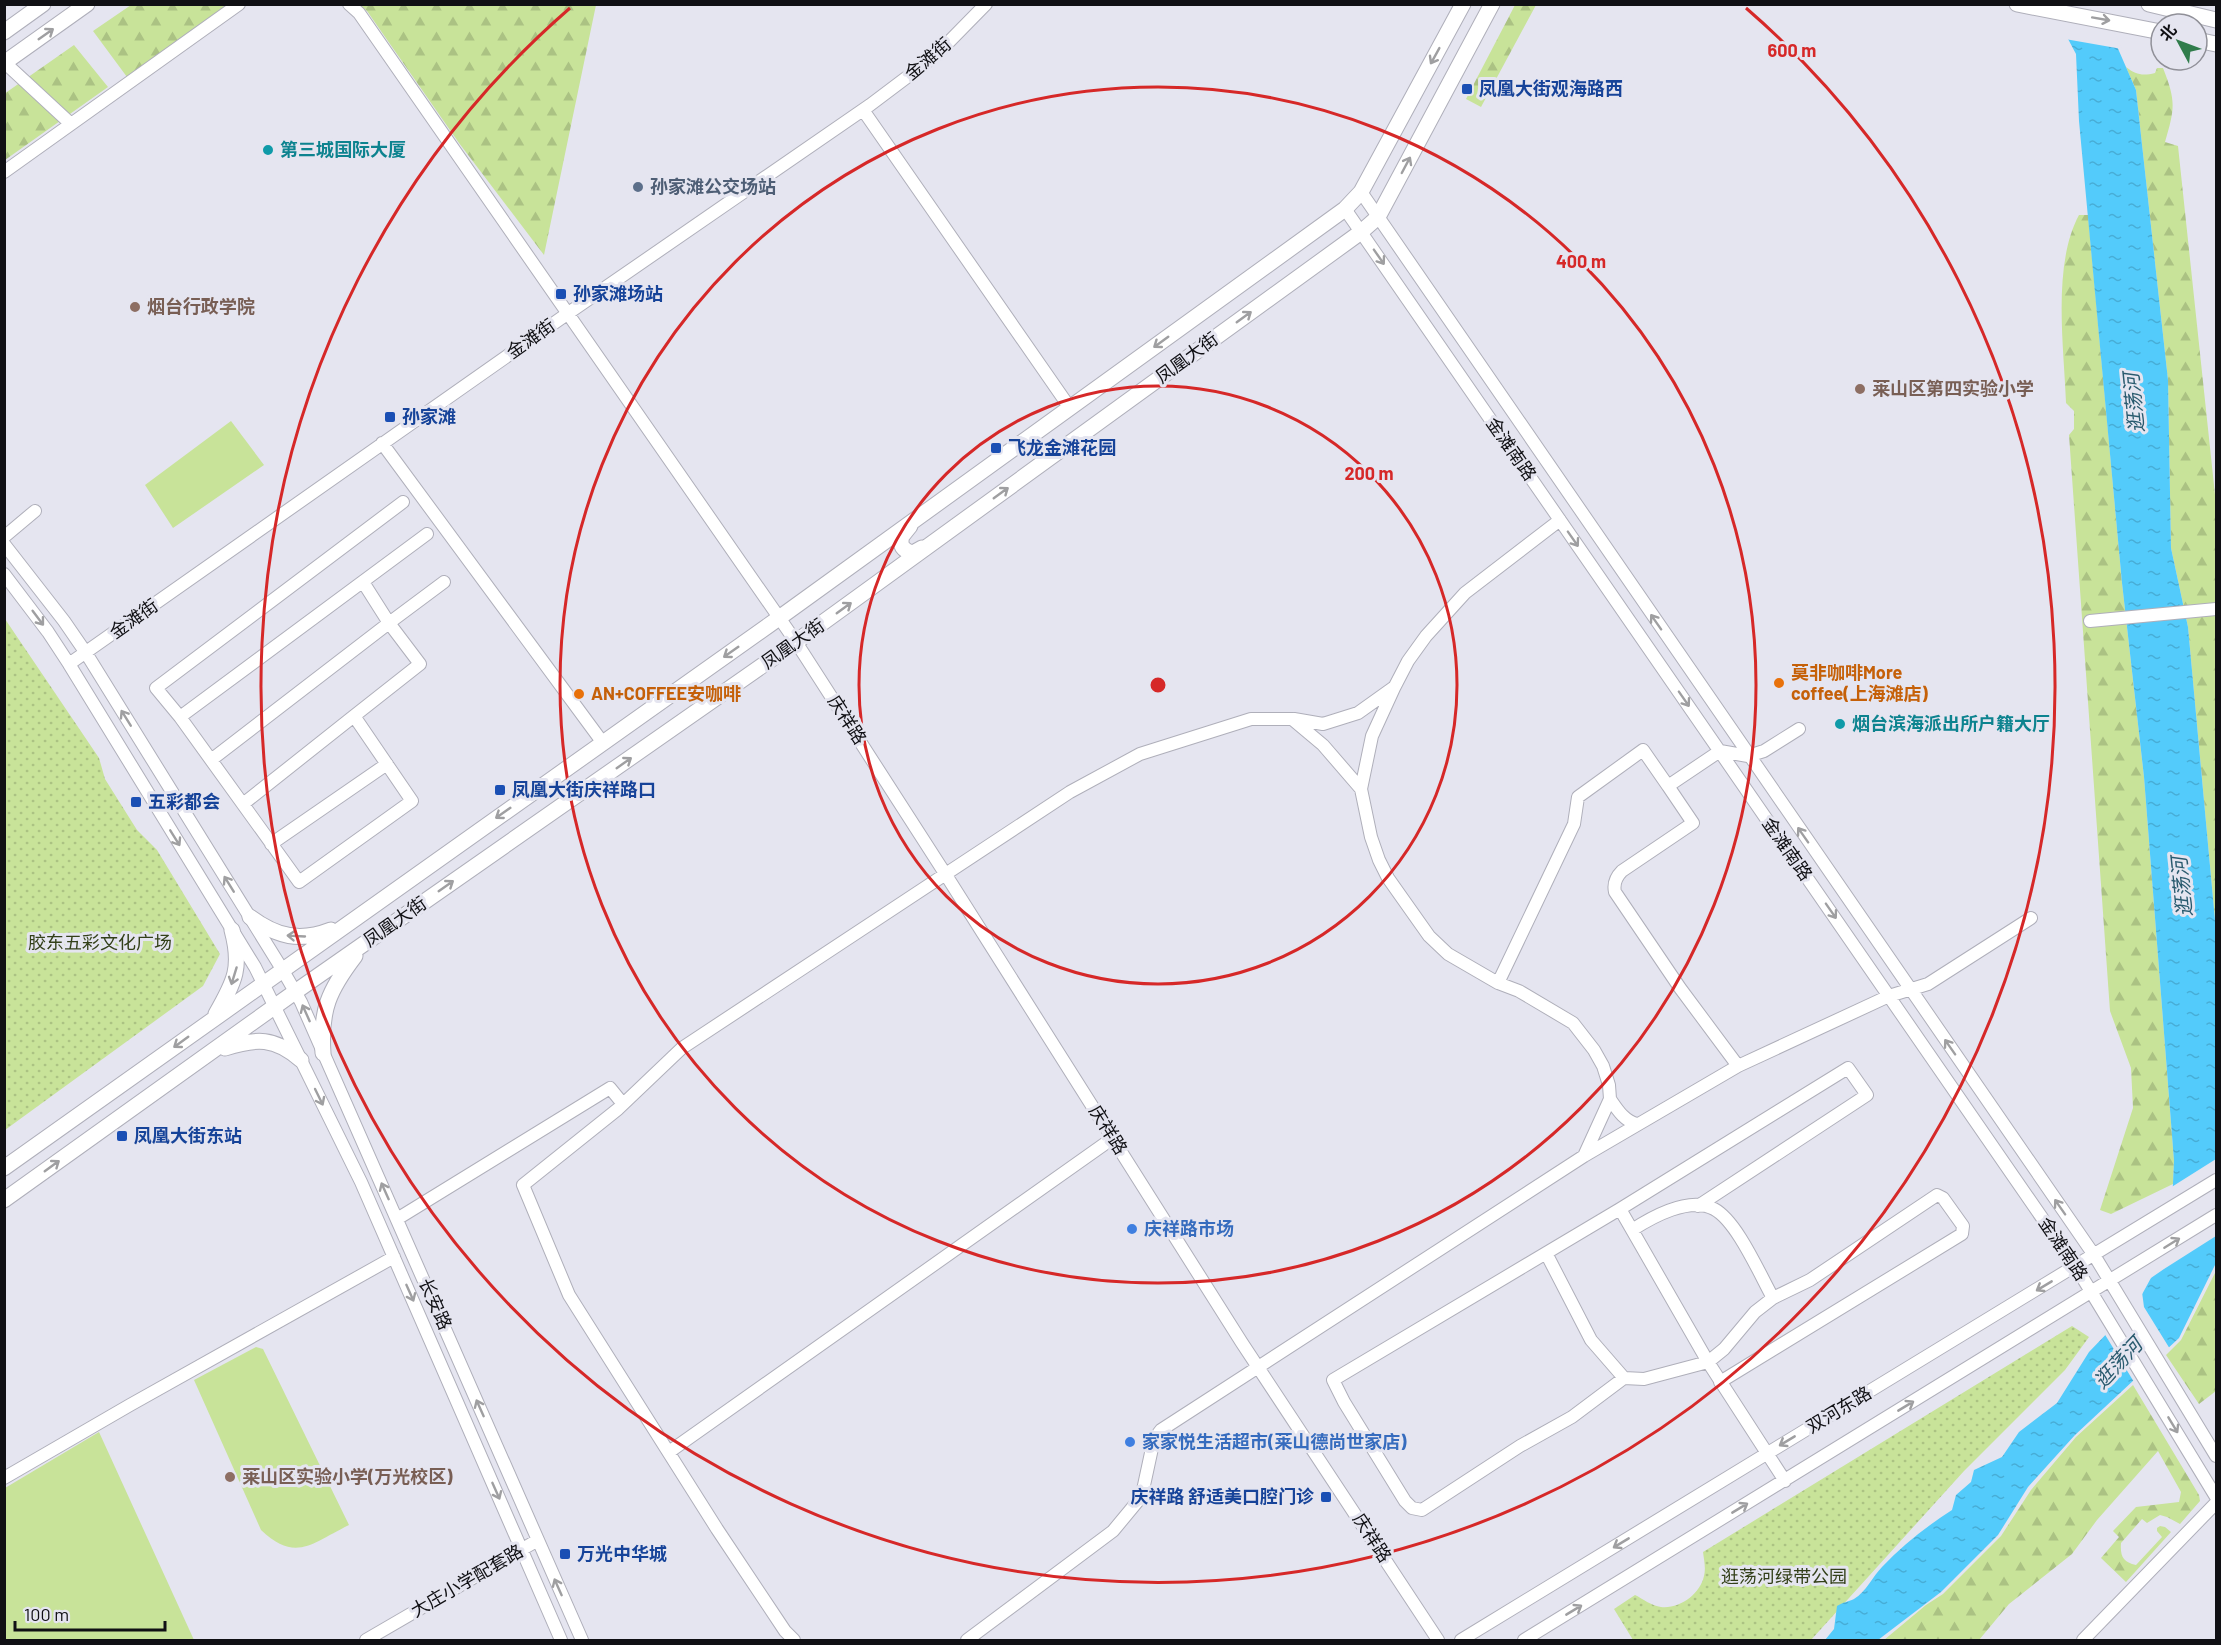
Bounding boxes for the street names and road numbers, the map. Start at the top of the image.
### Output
street label: 金滩街 [900,32,955,84]
street label: 金滩街 [502,314,559,363]
street label: 凤凰大街 [1151,327,1222,387]
street label: 金滩南路 [1482,413,1541,484]
street label: 金滩街 [105,594,162,643]
street label: 凤凰大街 [757,614,828,673]
street label: 庆祥路 [824,691,872,748]
street label: 金滩南路 [1758,813,1817,884]
street label: 凤凰大街 [359,892,430,951]
street label: 庆祥路 [1085,1101,1132,1158]
street label: 金滩南路 [2035,1212,2093,1284]
street label: 长安路 [415,1274,457,1333]
street label: 双河东路 [1802,1381,1875,1437]
street label: 庆祥路 [1349,1509,1397,1566]
street label: 大庄小学配套路 [406,1539,527,1621]

